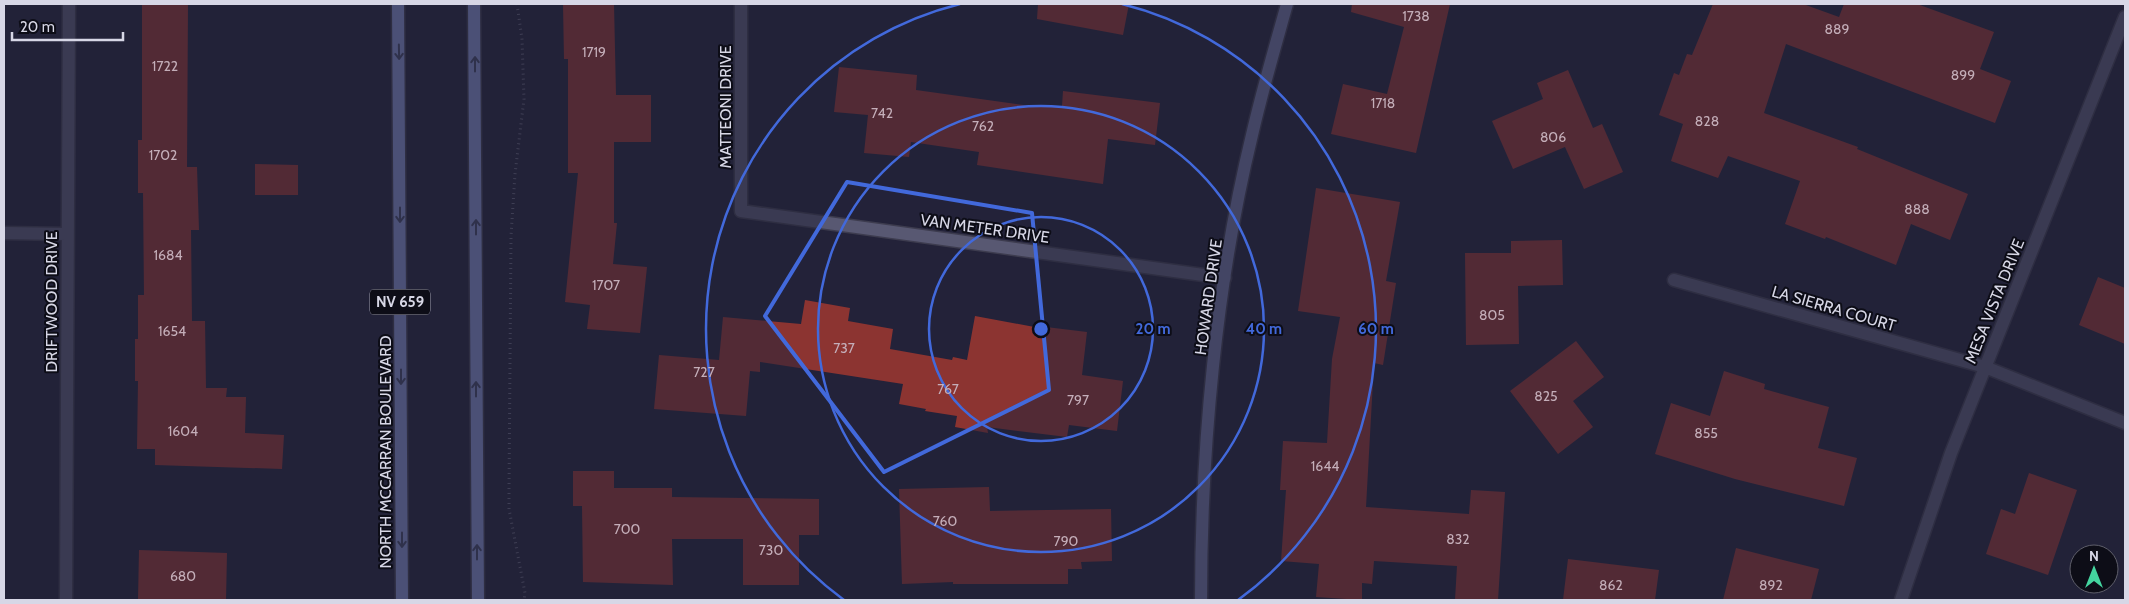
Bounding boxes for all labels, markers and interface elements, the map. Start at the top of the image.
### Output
house number: 1738 [1402,7,1430,25]
scale bar [12,10,124,42]
text: 20 m [20,18,55,36]
house number: 889 [1825,20,1850,38]
house number: 1719 [582,43,606,61]
one-way arrow [394,44,404,60]
street label: MATTEONI DRIVE [716,45,735,168]
one-way arrow [470,56,480,72]
house number: 1722 [152,57,178,75]
house number: 899 [1951,66,1975,84]
house number: 1718 [1371,94,1395,112]
house number: 742 [871,104,893,122]
house number: 828 [1695,112,1719,130]
house number: 762 [972,117,994,135]
house number: 806 [1540,128,1566,146]
house number: 1702 [149,146,177,164]
house number: 888 [1904,200,1930,218]
one-way arrow [395,206,405,223]
street label: VAN METER DRIVE [919,210,1051,247]
one-way arrow [471,219,480,235]
street label: DRIFTWOOD DRIVE [42,231,61,373]
street label: MESA VISTA DRIVE [1961,236,2028,366]
street label: HOWARD DRIVE [1191,238,1226,356]
house number: 1684 [153,246,183,264]
house number: 1707 [592,276,620,294]
street label: LA SIERRA COURT [1770,282,1898,335]
road number: NV 659 [370,290,430,314]
house number: 805 [1479,306,1505,324]
centre of rings [1032,320,1050,338]
text: 20 m [1136,320,1170,338]
text: 40 m [1246,320,1282,338]
text: 60 m [1358,320,1394,338]
house number: 1654 [158,322,186,340]
street label: NORTH MCCARRAN BOULEVARD [376,335,395,569]
house number: 737 [833,339,855,357]
house number: 727 [693,363,715,381]
one-way arrow [396,369,406,385]
house number: 767 [937,380,959,398]
one-way arrow [472,381,481,397]
house number: 825 [1534,387,1558,405]
house number: 797 [1067,391,1089,409]
house number: 1604 [168,422,198,440]
house number: 855 [1694,424,1718,442]
house number: 1644 [1311,457,1339,475]
house number: 760 [933,512,957,530]
house number: 700 [614,520,640,538]
house number: 832 [1446,530,1470,548]
one-way arrow [397,532,407,548]
house number: 790 [1054,532,1079,550]
house number: 730 [759,541,783,559]
one-way arrow [472,544,482,560]
north arrow [2069,544,2119,594]
text: N [2089,547,2099,565]
house number: 680 [170,567,196,585]
house number: 862 [1599,576,1623,594]
house number: 892 [1759,576,1783,594]

